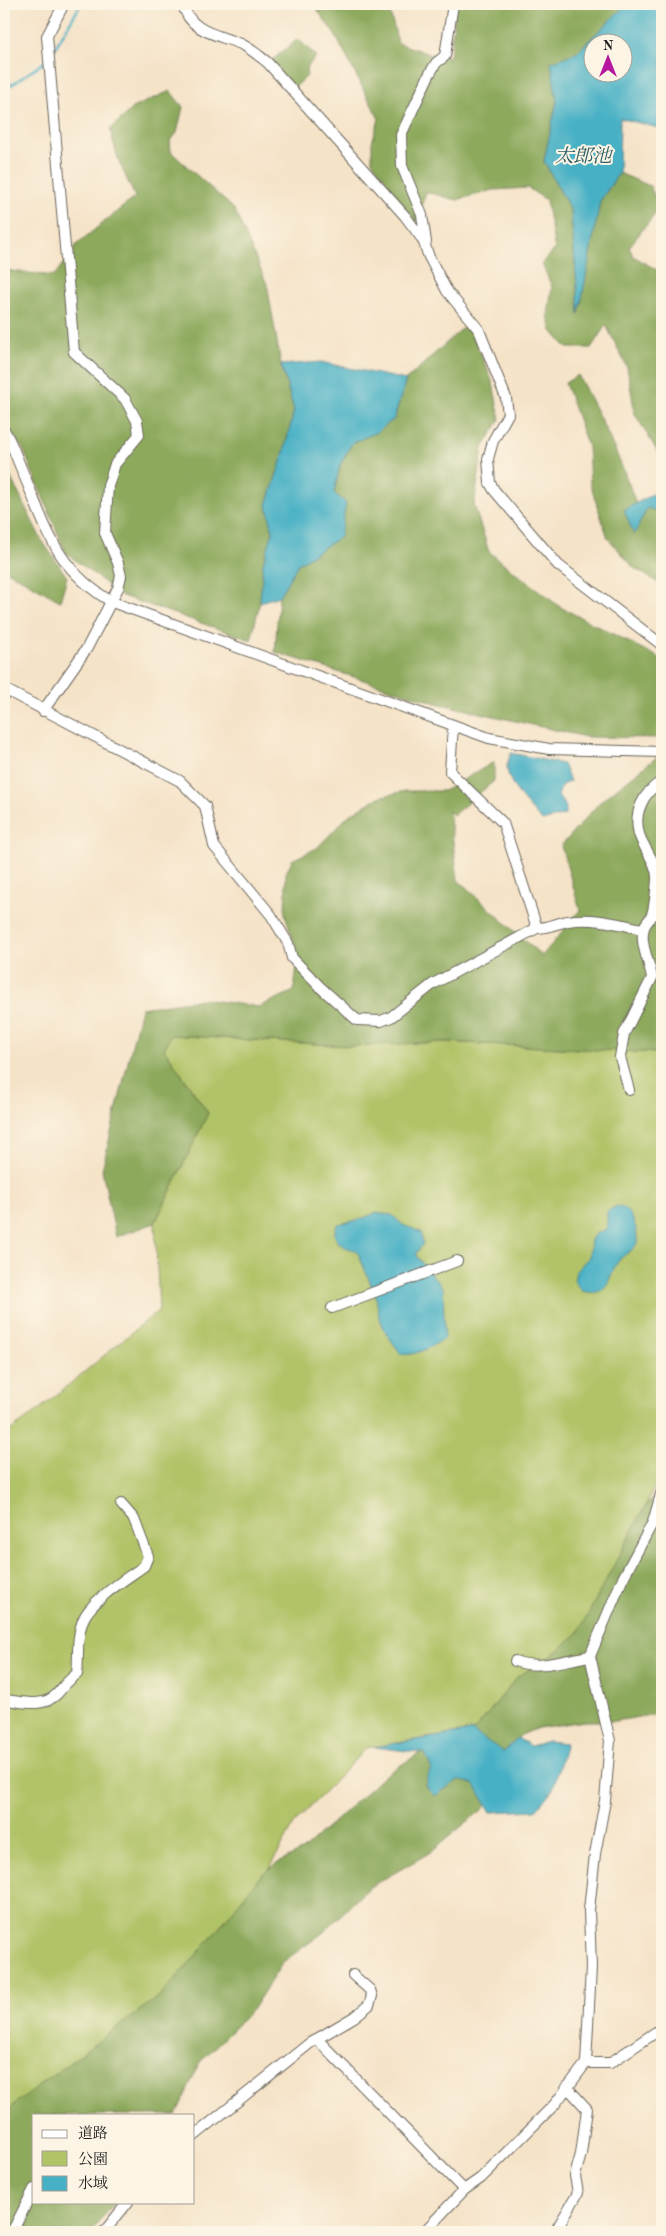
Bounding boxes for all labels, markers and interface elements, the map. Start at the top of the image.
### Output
north arrow [584,32,634,82]
text: N [603,39,614,53]
water label: 太郎池 [554,146,613,167]
legend [32,2114,195,2204]
text: 道路 [78,2125,108,2142]
text: 公園 [78,2151,108,2168]
text: 水域 [78,2175,108,2192]

